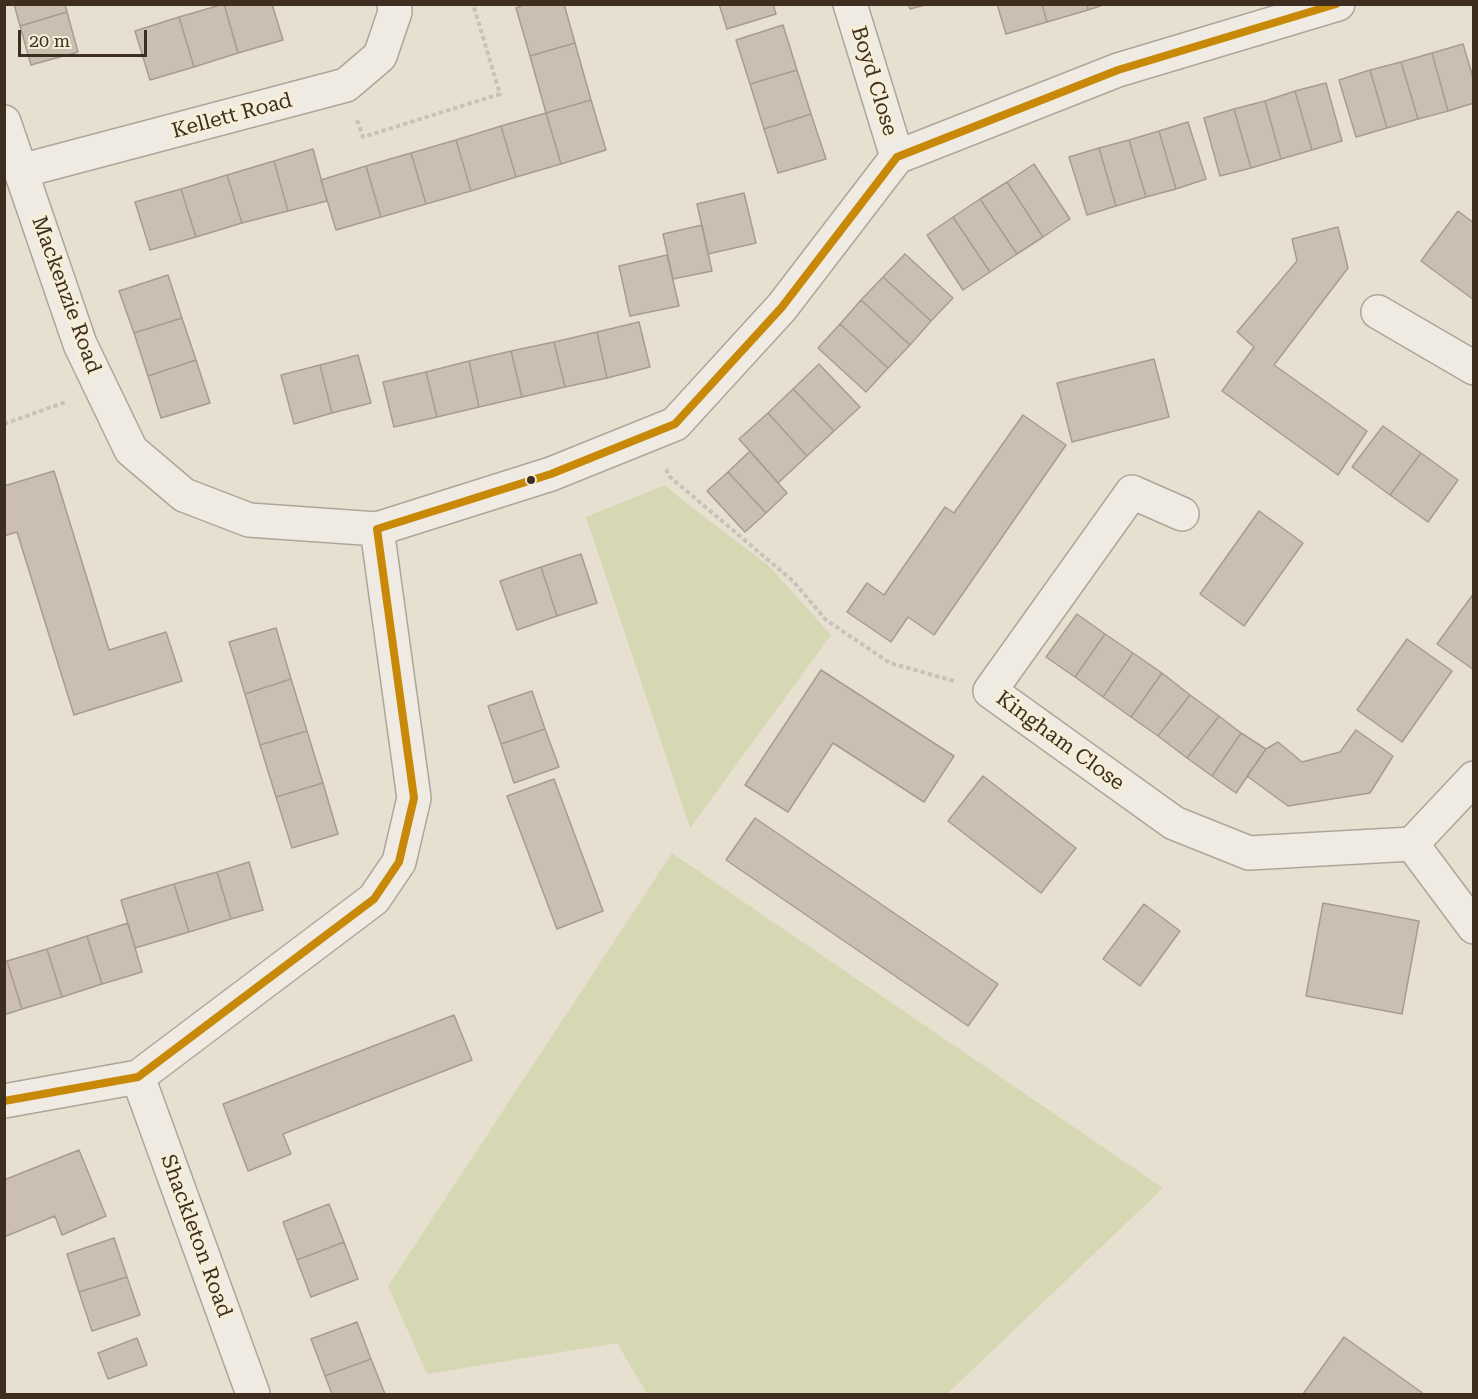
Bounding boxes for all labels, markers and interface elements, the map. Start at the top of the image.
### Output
scale bar [21,18,150,56]
street label: Boyd Close [845,23,903,139]
text: 20 m [29,30,70,51]
street label: Kellett Road [169,88,295,144]
street label: Mackenzie Road [26,213,106,377]
unlabelled marker [525,474,537,486]
street label: Kingham Close [991,686,1129,796]
street label: Shackleton Road [155,1151,237,1321]

